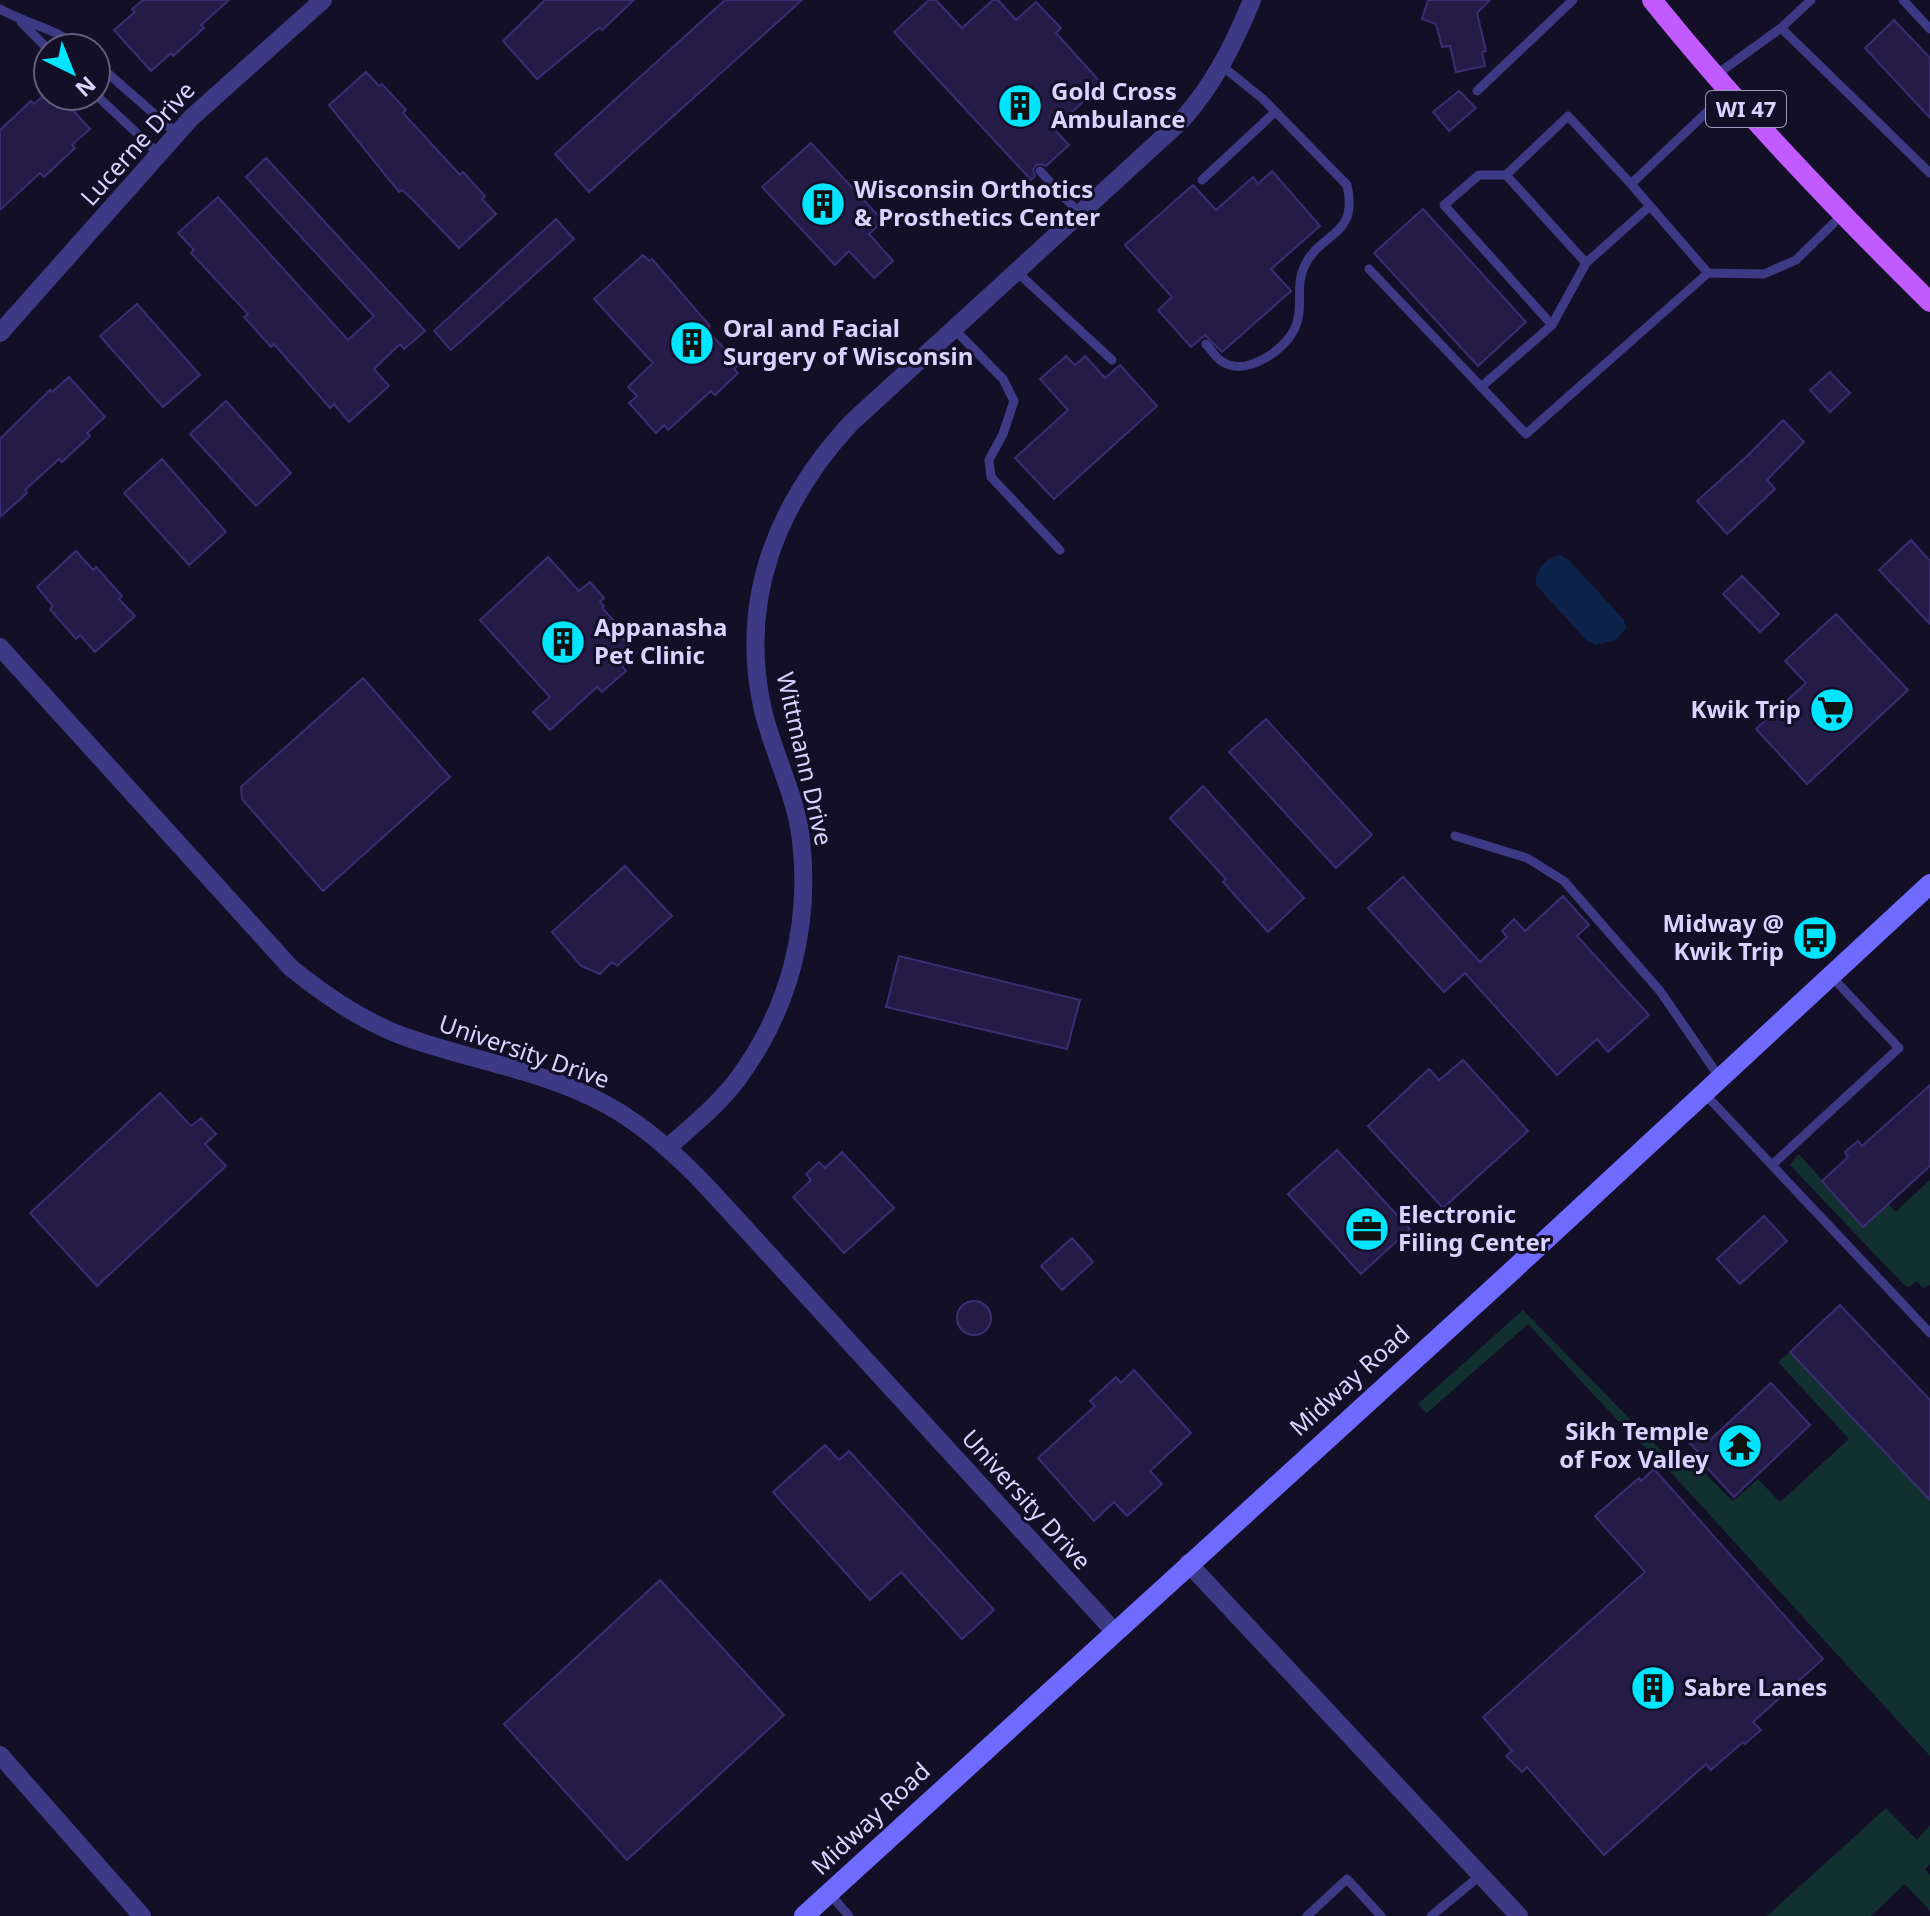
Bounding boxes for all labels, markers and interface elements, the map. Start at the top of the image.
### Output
north arrow [32,32,112,112]
text: N [70,70,103,104]
street label: Lucerne Drive [72,74,201,212]
place label: Gold Cross Ambulance [1051,74,1186,135]
building icon: Gold Cross Ambulance [996,82,1044,130]
road number: WI 47 [1706,91,1786,127]
place label: Wisconsin Orthotics & Prosthetics Center [854,172,1100,233]
building icon: Wisconsin Orthotics & Prosthetics Center [799,180,847,228]
place label: Oral and Facial Surgery of Wisconsin [723,311,973,372]
building icon: Oral and Facial Surgery of Wisconsin [668,319,716,367]
place label: Appanasha Pet Clinic [594,610,727,671]
building icon: Appanasha Pet Clinic [539,618,587,666]
street label: Wittmann Drive [769,669,841,849]
supermarket icon: Kwik Trip [1808,686,1856,734]
place label: Kwik Trip [1691,692,1801,725]
place label: Midway @ Kwik Trip [1663,906,1784,967]
bus stop icon: Midway @ Kwik Trip [1791,914,1839,962]
street label: University Drive [435,1006,614,1095]
place label: Electronic Filing Center [1398,1197,1551,1258]
office icon: Electronic Filing Center [1343,1205,1391,1253]
street label: Midway Road [1282,1317,1416,1443]
place label: Sikh Temple of Fox Valley [1559,1414,1709,1475]
street label: University Drive [955,1422,1099,1576]
temple icon: Sikh Temple of Fox Valley [1716,1422,1764,1470]
building icon: Sabre Lanes [1629,1664,1677,1712]
place label: Sabre Lanes [1684,1670,1827,1703]
street label: Midway Road [803,1754,937,1882]

